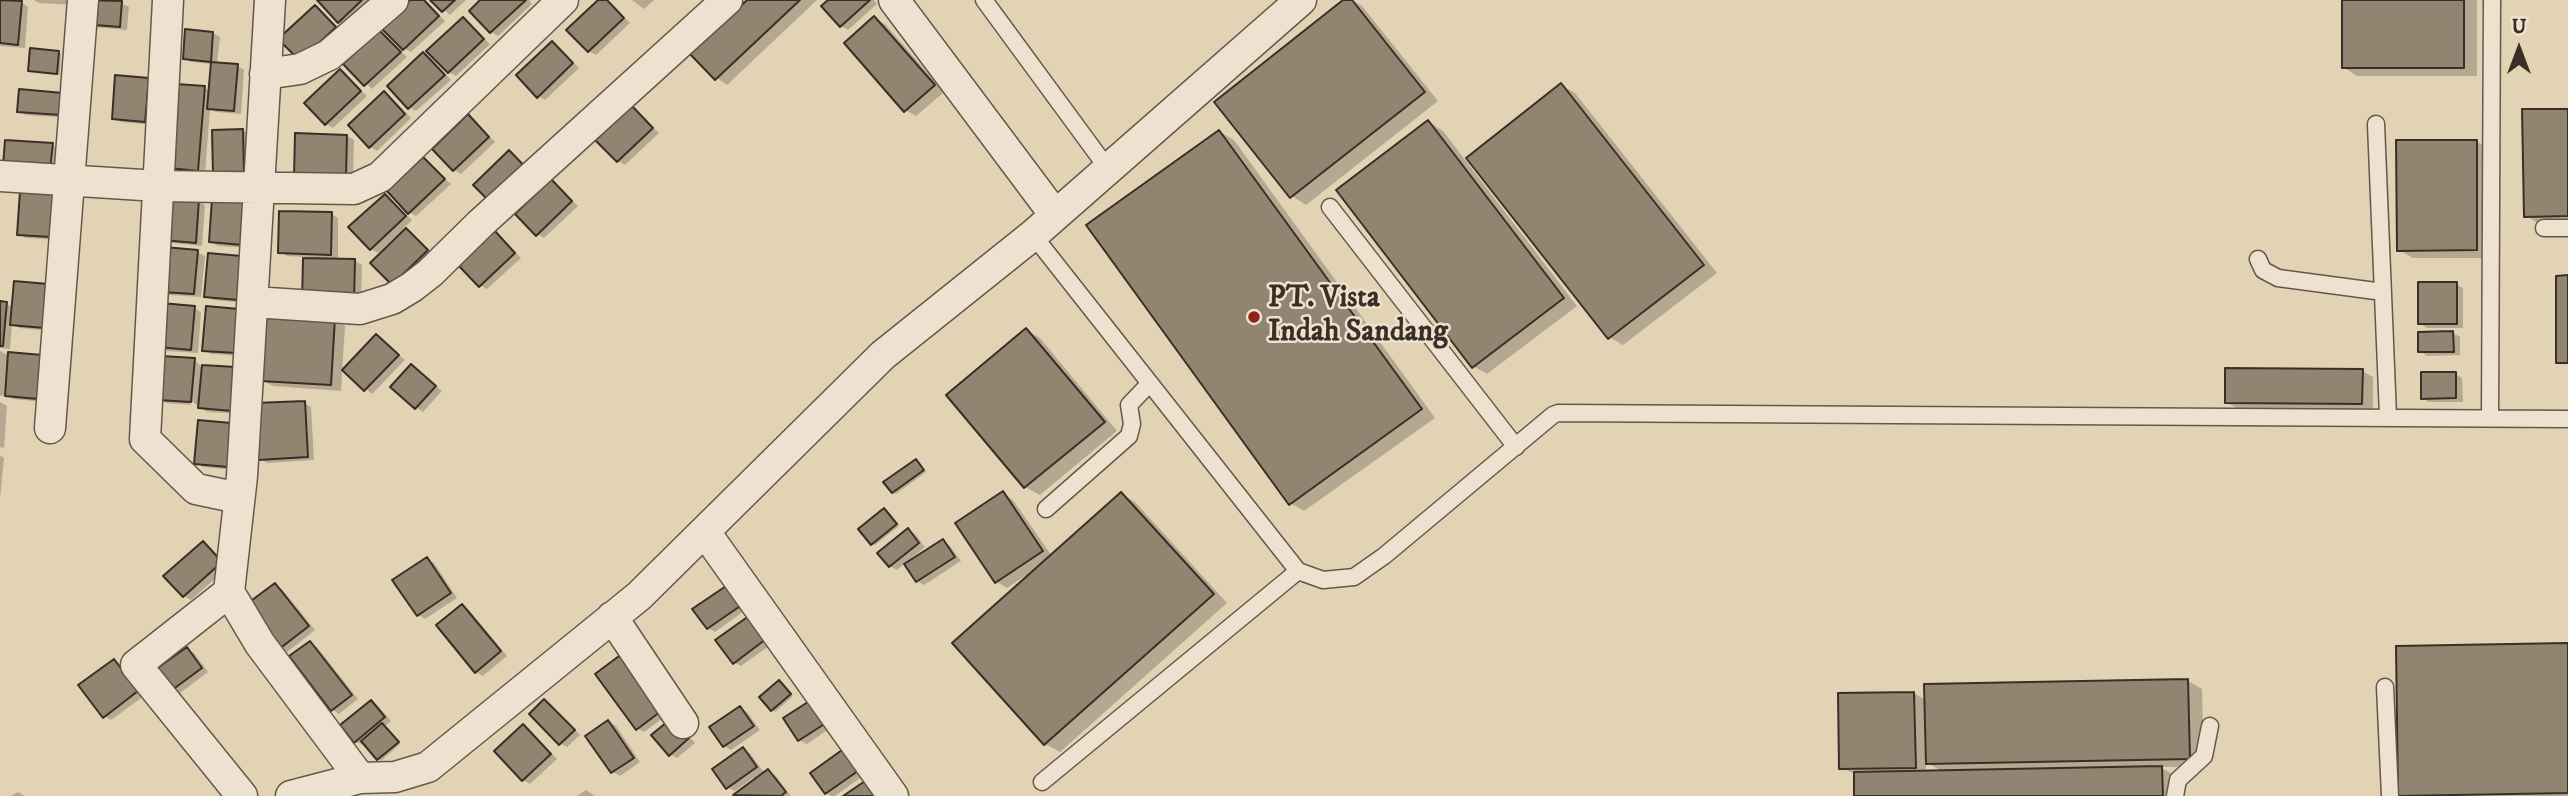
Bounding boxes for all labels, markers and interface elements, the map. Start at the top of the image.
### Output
north arrow [2484,14,2554,84]
text: U [2512,16,2526,39]
place label: PT. Vista Indah Sandang [1268,282,1448,352]
marker: PT. Vista Indah Sandang [1246,309,1262,325]

